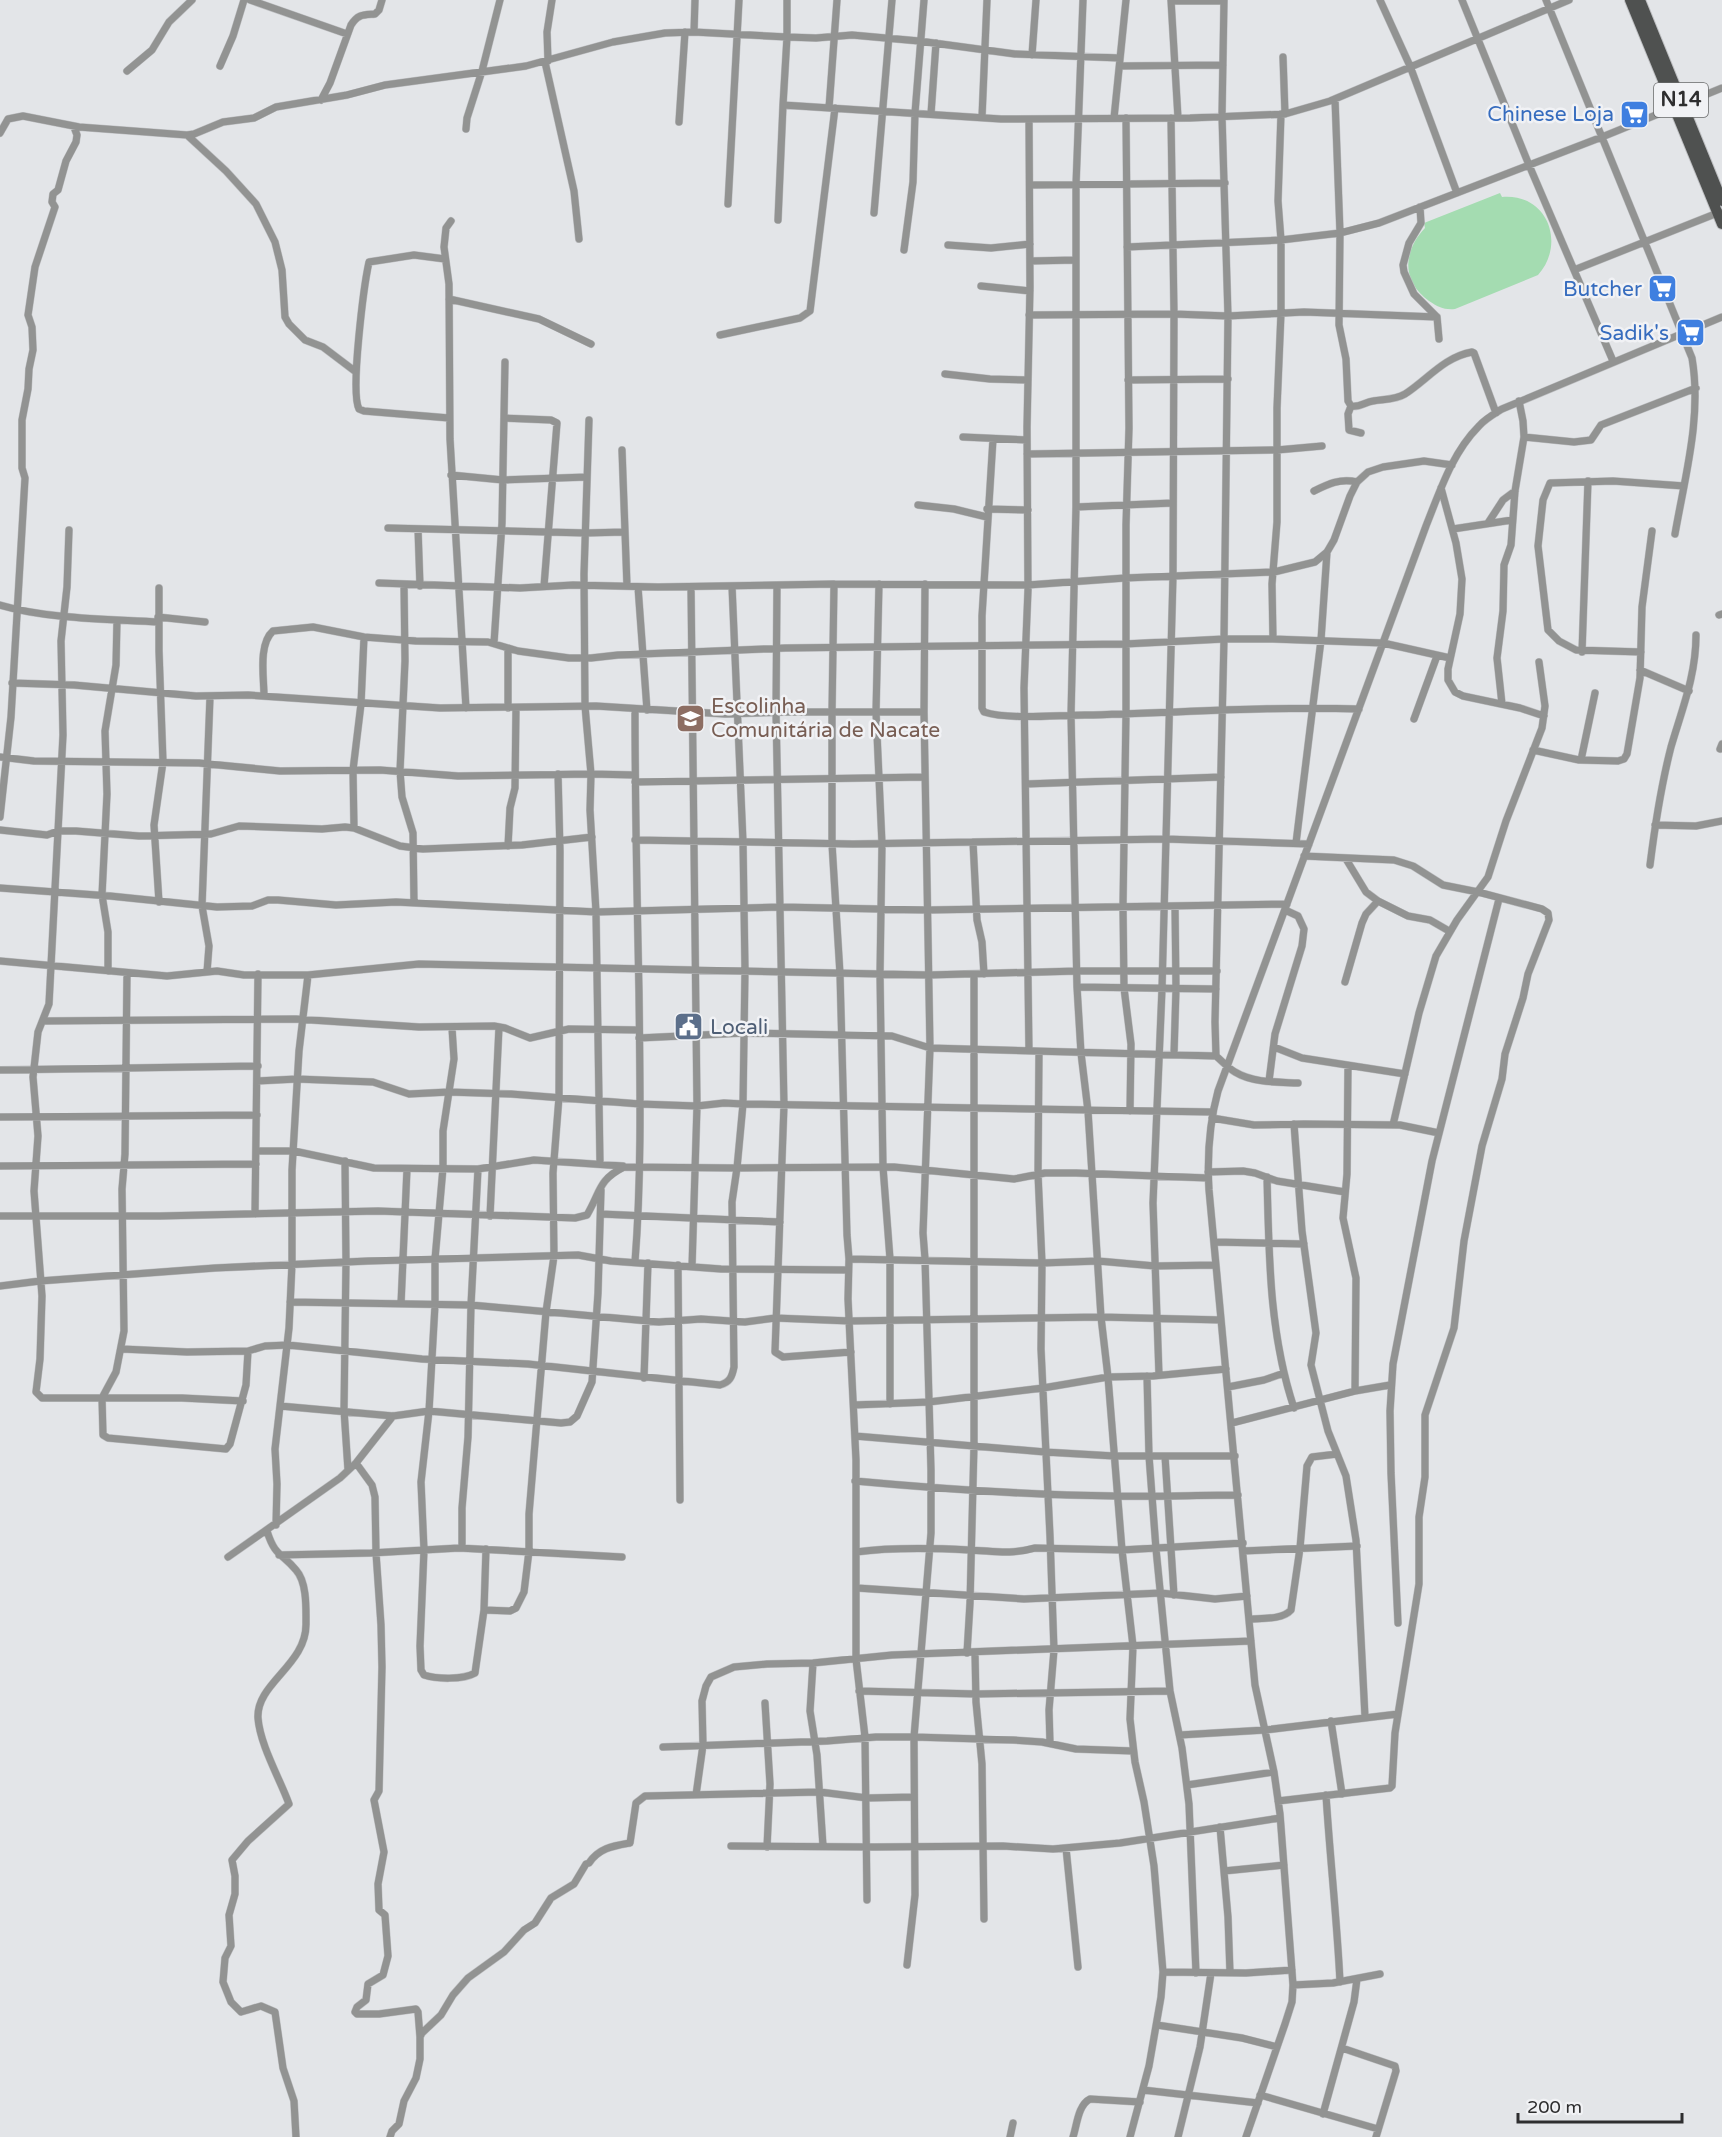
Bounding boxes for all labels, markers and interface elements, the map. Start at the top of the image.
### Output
road number: N14 [1654,83,1708,117]
supermarket icon: Chinese Loja [1619,98,1651,130]
place label: Chinese Loja [1487,102,1614,127]
supermarket icon: Butcher [1647,273,1679,305]
place label: Butcher [1563,277,1642,302]
supermarket icon: Sadik's [1674,317,1706,349]
place label: Sadik's [1600,321,1669,346]
place label: Escolinha Comunitária de Nacate [711,694,940,743]
school or university icon: Escolinha Comunitária de Nacate [674,702,706,734]
public building icon: Locali [673,1011,705,1043]
place label: Locali [710,1015,768,1040]
scale bar [1518,2086,1682,2124]
text: 200 m [1527,2096,1582,2118]

